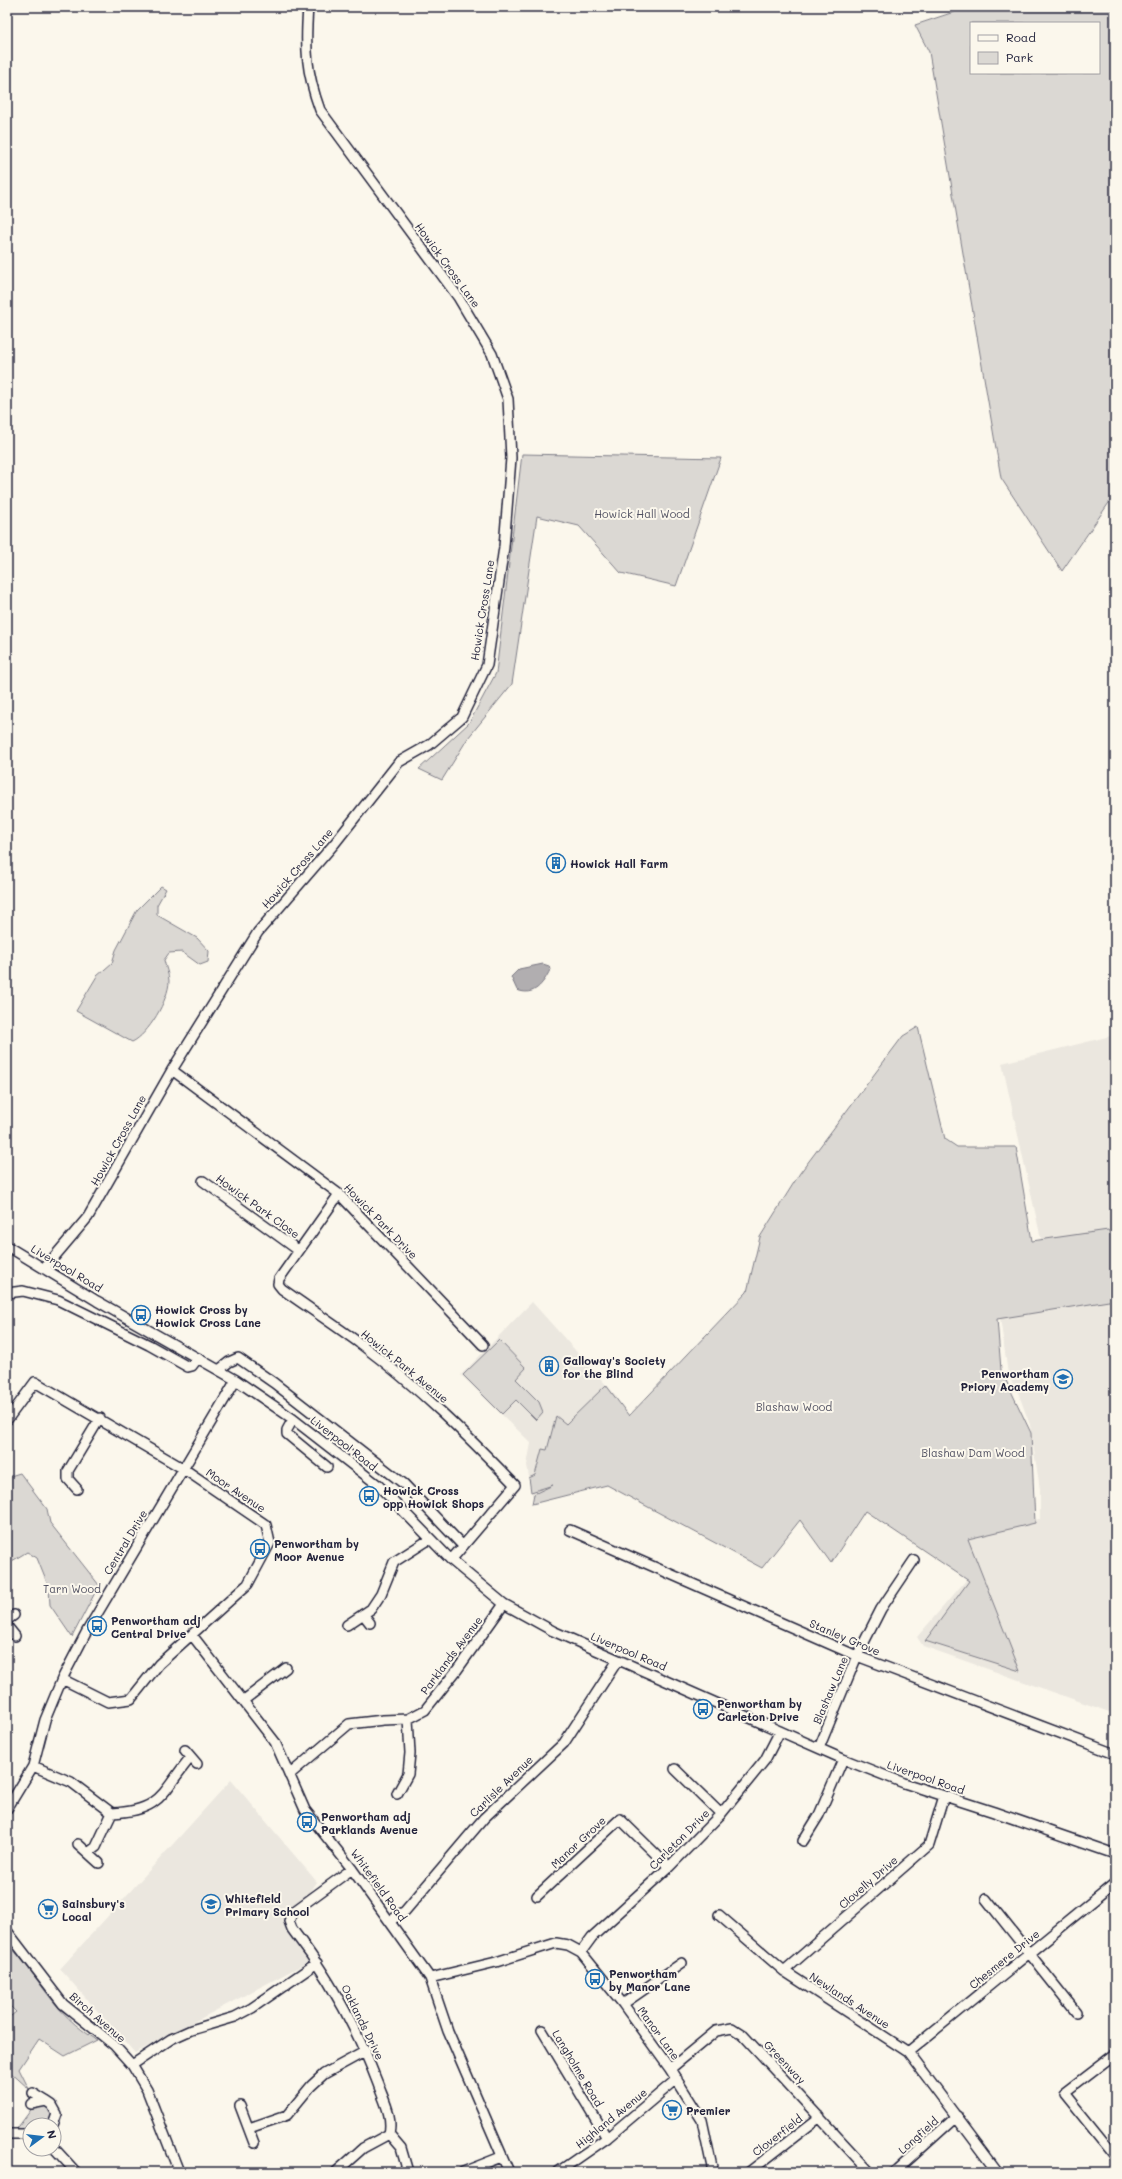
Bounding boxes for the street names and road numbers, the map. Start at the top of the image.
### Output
street label: Howick Cross Lane [412,219,484,311]
street label: Howick Cross Lane [467,558,497,661]
street label: Howick Cross Lane [258,825,336,911]
street label: Howick Cross Lane [87,1092,149,1188]
street label: Howick Park Close [213,1171,303,1242]
street label: Howick Park Drive [341,1180,421,1262]
street label: Liverpool Road [28,1241,106,1295]
street label: Howick Park Avenue [358,1326,452,1406]
street label: Liverpool Road [308,1412,380,1474]
street label: Moor Avenue [203,1465,269,1516]
street label: Central Drive [100,1507,150,1577]
street label: Parklands Avenue [417,1613,486,1697]
street label: Stanley Grove [807,1615,883,1659]
street label: Liverpool Road [589,1628,669,1674]
street label: Blashaw Lane [809,1654,851,1726]
street label: Carlisle Avenue [466,1752,536,1820]
street label: Liverpool Road [885,1757,967,1797]
street label: Carleton Drive [645,1805,713,1873]
street label: Manor Grove [547,1812,609,1871]
street label: Whitefield Road [348,1846,410,1924]
street label: Clovelly Drive [835,1852,901,1912]
street label: Chesmere Drive [966,1926,1043,1992]
street label: Newlands Avenue [807,1968,893,2032]
street label: Oaklands Drive [338,1982,388,2062]
street label: Birch Avenue [67,1988,129,2046]
street label: Manor Lane [634,2003,684,2063]
street label: Langholme Road [549,2027,607,2109]
street label: Greenway [761,2037,809,2087]
street label: Highland Avenue [572,2084,650,2152]
street label: Cloverfield [749,2111,805,2159]
street label: Longfield [895,2113,941,2157]

